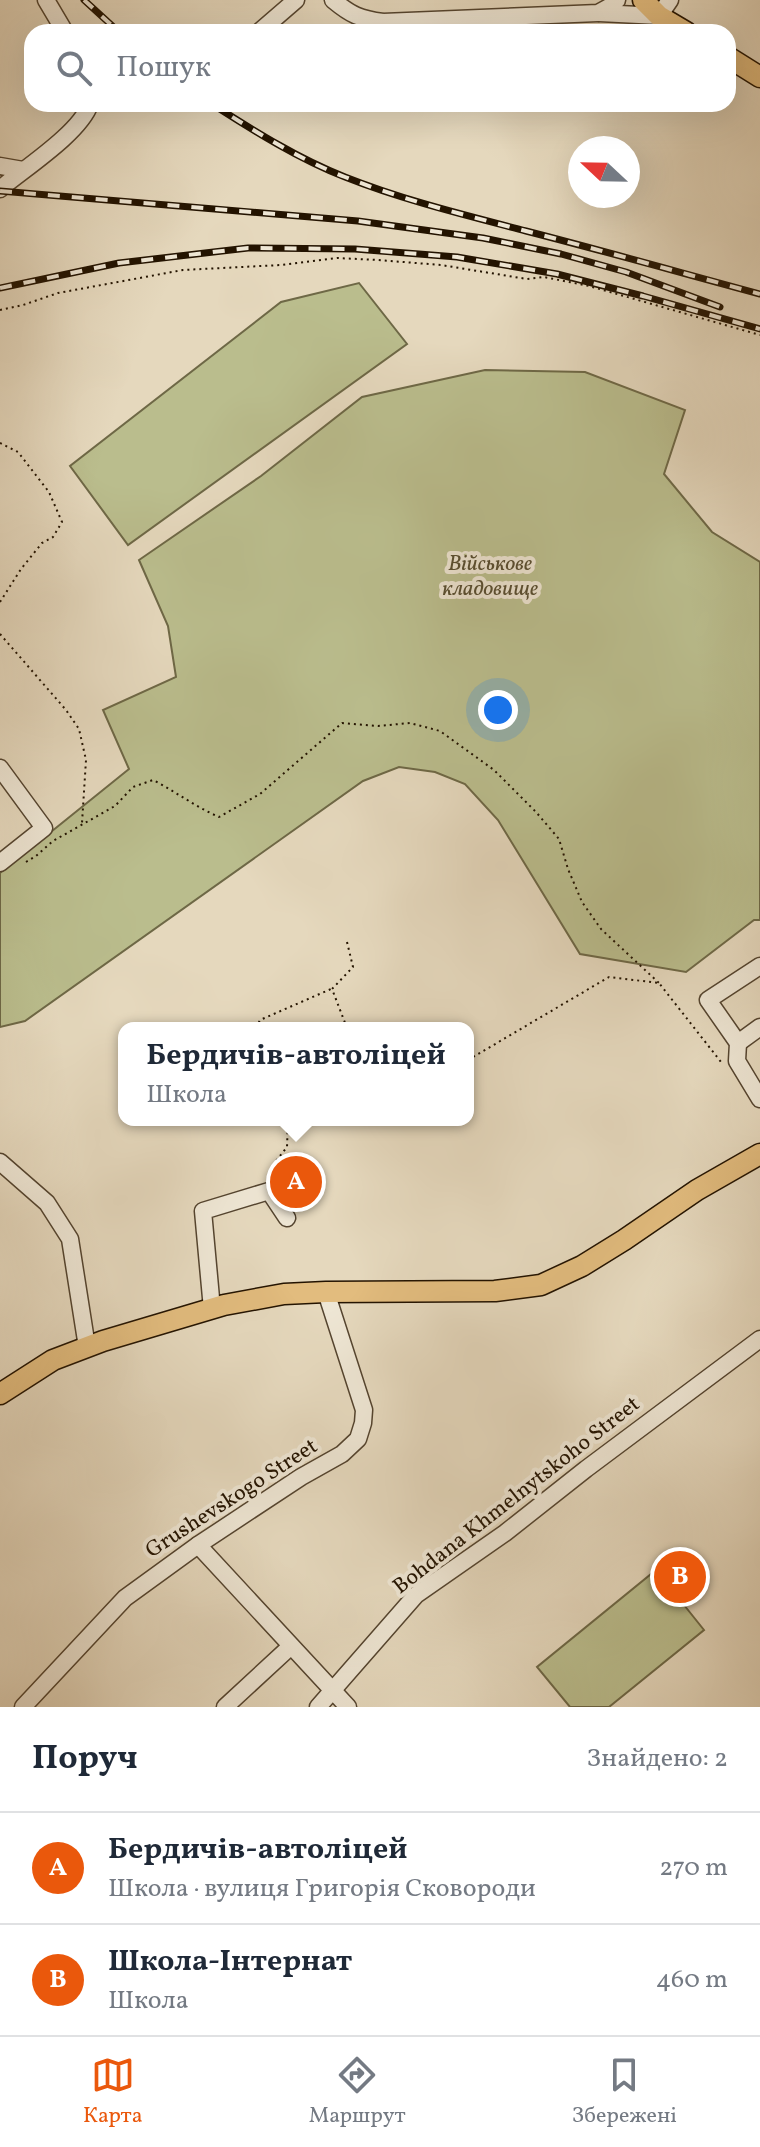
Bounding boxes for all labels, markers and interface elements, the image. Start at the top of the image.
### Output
search box [24,24,736,112]
icon: search [52,46,96,90]
text: Пошук [116,47,211,89]
north arrow [568,136,640,208]
park label: Військове кладовище [442,549,538,605]
your location [478,690,518,730]
popup [118,1022,474,1126]
text: Бердичів-автоліцей [146,1035,446,1077]
text: Школа [146,1077,227,1113]
pin: A [270,1152,322,1212]
street label: Bohdana Khmelnytskoho Street [387,1389,647,1602]
street label: Grushevskogo Street [140,1431,324,1566]
pin: B [654,1547,706,1607]
text: Поруч [32,1736,138,1783]
text: Знайдено: 2 [587,1741,728,1777]
text: Бердичів-автоліцей [108,1829,408,1871]
text: A [49,1850,67,1886]
text: 270 m [659,1850,728,1886]
text: Школа · вулиця Григорія Сковороди [108,1871,536,1907]
text: Школа-Інтернат [108,1941,352,1983]
text: B [49,1962,67,1998]
text: 460 m [656,1962,728,1998]
text: Школа [108,1983,189,2019]
tab: Карта [83,2053,143,2132]
tab: Маршрут [309,2053,406,2132]
tab: Збережені [572,2053,677,2132]

